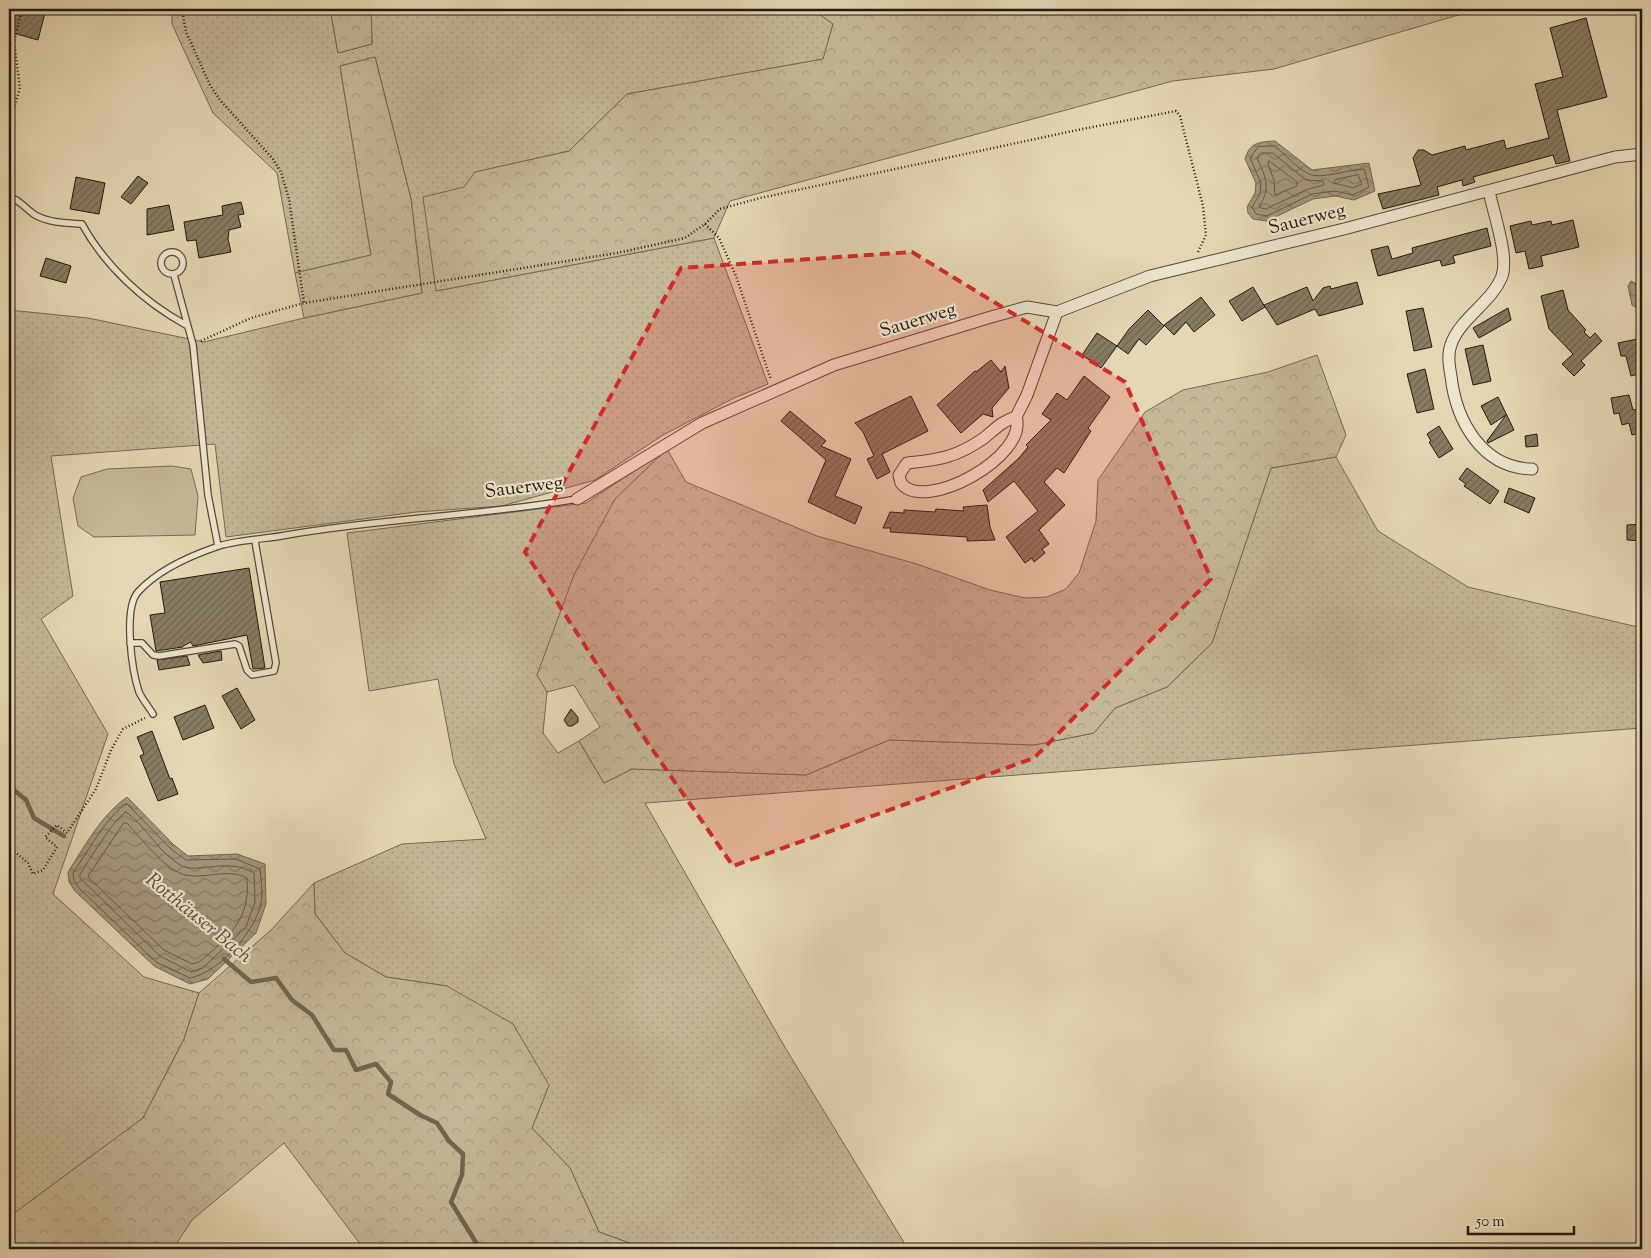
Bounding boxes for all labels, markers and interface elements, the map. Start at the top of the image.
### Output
street label: Sauerweg [1266,197,1348,243]
street label: Sauerweg [877,297,959,345]
street label: Sauerweg [483,470,565,506]
water label: Rotthäuser Bach [138,867,258,971]
scale bar [1468,1203,1575,1235]
text: 50 m [1475,1212,1505,1233]

